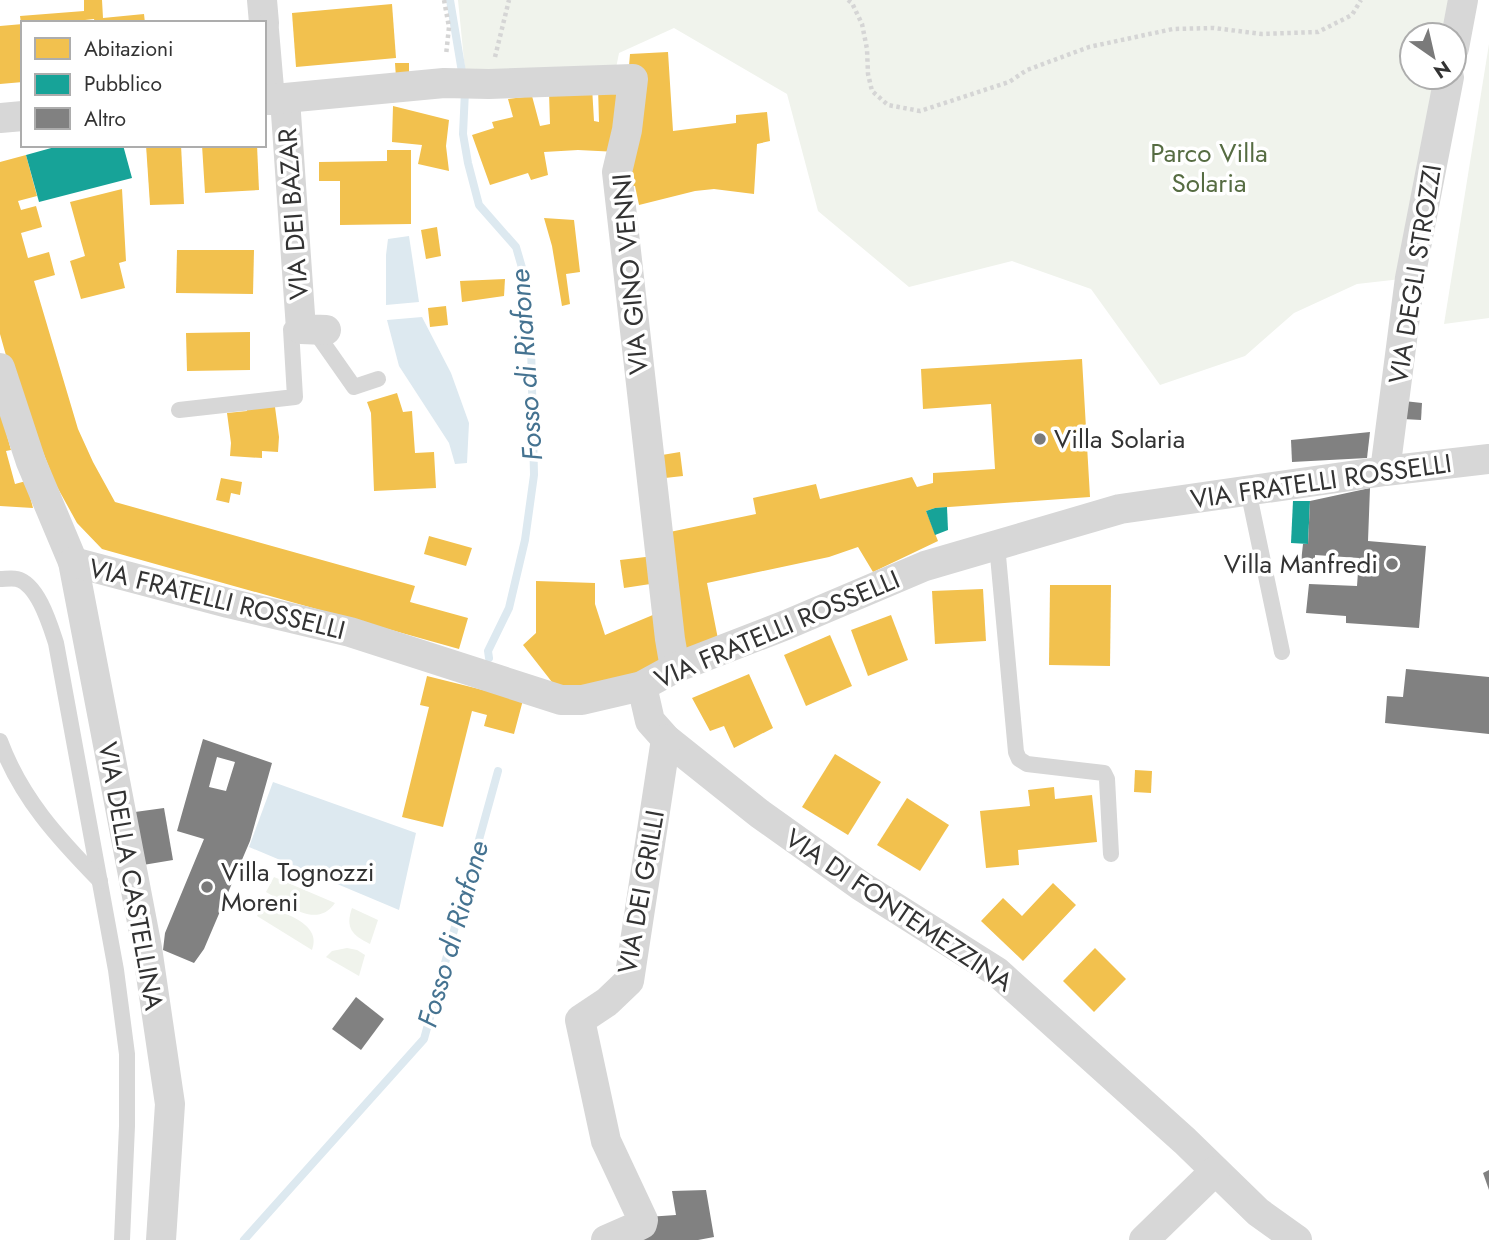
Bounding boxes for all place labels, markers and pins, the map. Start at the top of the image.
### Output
place label: Villa Solaria [1054,420,1185,458]
marker: Villa Solaria [1032,431,1048,447]
place label: Villa Manfredi [1224,545,1378,583]
marker: Villa Manfredi [1384,556,1400,572]
place label: Villa Tognozzi Moreni [221,853,375,921]
marker: Villa Tognozzi Moreni [199,879,215,895]

